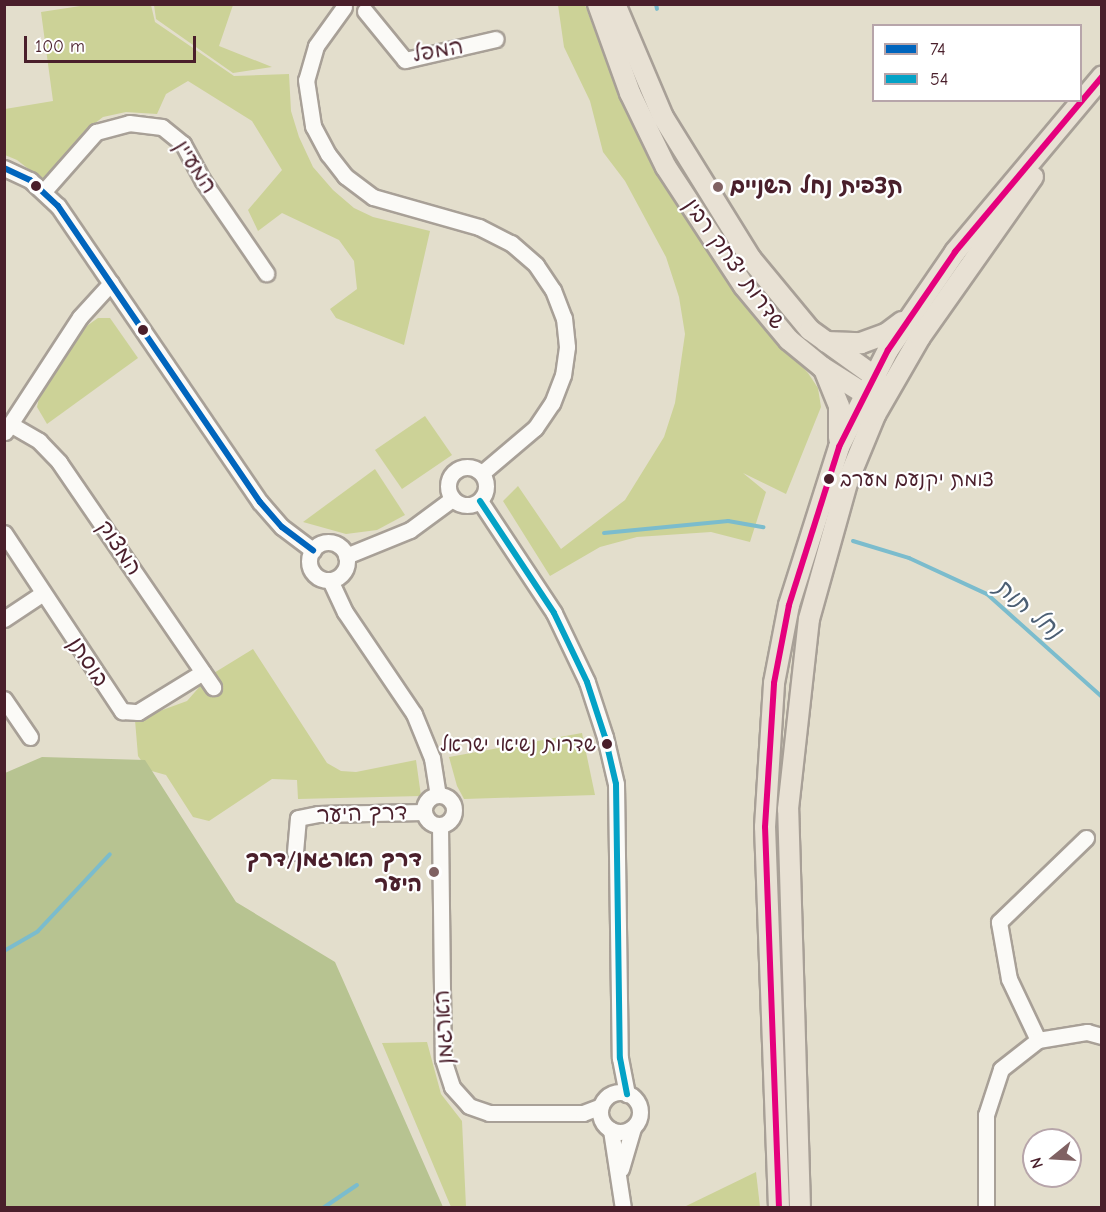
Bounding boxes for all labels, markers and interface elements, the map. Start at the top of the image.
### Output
scale bar [27,24,200,62]
legend [872,24,1082,102]
street label: המפל [410,34,466,68]
text: 100 m [35,36,85,57]
text: 74 [930,39,946,60]
text: 54 [930,69,948,90]
street label: המעיין [168,135,222,199]
place label: תצפית נחל השניים [730,174,903,200]
unlabelled marker [30,180,42,192]
marker: תצפית נחל השניים [711,180,725,194]
street label: שדרות יצחק רבין [678,193,790,335]
unlabelled marker [137,324,149,336]
place label: צומת יקנעם מערב [840,467,994,491]
marker: צומת יקנעם מערב [823,473,835,485]
street label: המצוק [91,515,147,581]
water label: נחל תות [988,572,1068,646]
street label: בוסתן [62,632,114,692]
place label: שדרות נשיאי ישראל [440,732,596,756]
marker: שדרות נשיאי ישראל [601,738,613,750]
street label: דרך היער [316,799,408,829]
place label: דרך הארגמן/דרך היער [246,846,422,897]
marker: דרך הארגמן/דרך היער [427,865,441,879]
street label: הארגמן [429,989,459,1065]
north arrow [1022,1128,1082,1188]
text: N [1027,1155,1047,1171]

